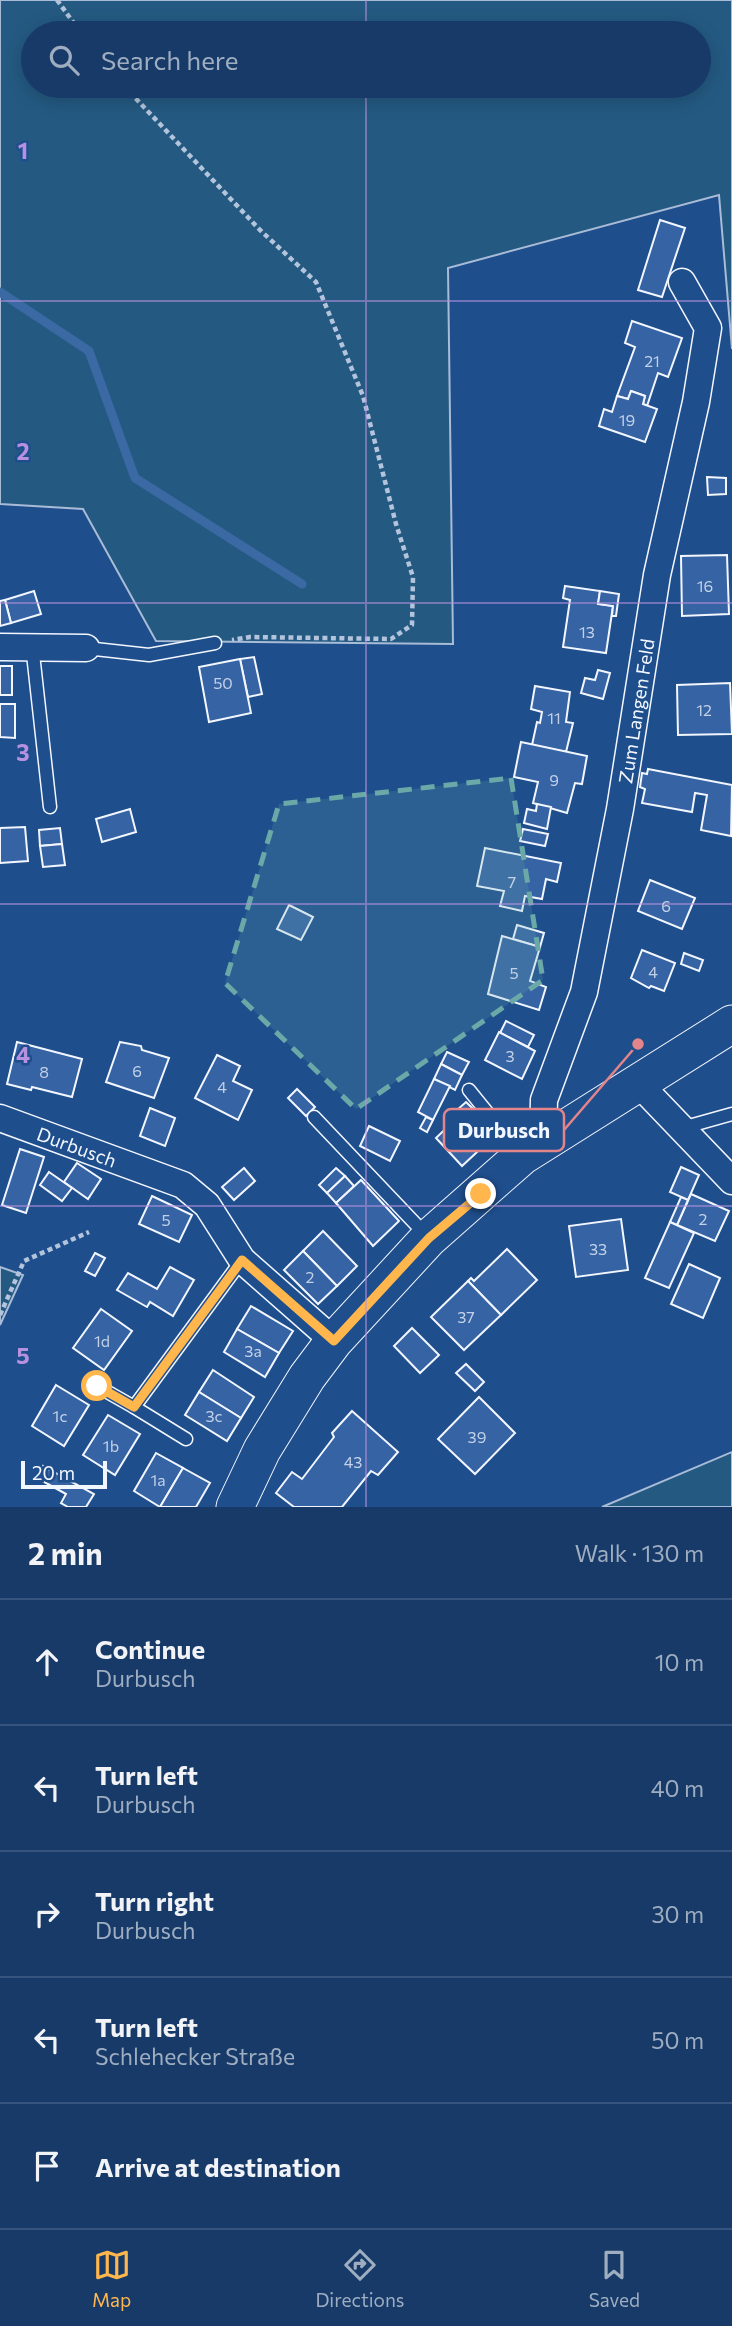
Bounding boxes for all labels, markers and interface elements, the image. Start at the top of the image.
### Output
search box [21,21,711,98]
icon: search [45,41,83,79]
text: Search here [101,44,239,75]
text: 1 [18,136,28,164]
house number: 21 [644,351,660,370]
house number: 19 [619,410,635,429]
text: 2 [16,437,30,465]
house number: 16 [697,576,713,595]
house number: 13 [579,622,595,641]
street label: Zum Langen Feld [613,637,658,785]
house number: 50 [213,673,233,692]
house number: 12 [696,700,712,719]
house number: 11 [547,708,561,727]
text: 3 [16,738,30,766]
house number: 9 [549,770,559,789]
house number: 7 [508,872,516,891]
house number: 6 [661,896,671,915]
house number: 4 [648,962,658,981]
house number: 5 [509,963,519,982]
text: 4 [16,1040,30,1068]
house number: 3 [505,1046,515,1065]
house number: 6 [132,1061,142,1080]
house number: 8 [39,1062,49,1081]
house number: 4 [217,1077,227,1096]
callout: Durbusch [444,1109,564,1151]
text: Durbusch [458,1117,550,1142]
street label: Durbusch [34,1121,120,1171]
route end [465,1178,496,1209]
house number: 2 [699,1209,708,1228]
house number: 5 [161,1210,171,1229]
house number: 33 [589,1239,607,1258]
house number: 2 [306,1267,315,1286]
house number: 37 [457,1307,475,1326]
house number: 1d [94,1331,110,1350]
text: 5 [16,1341,30,1369]
house number: 3a [244,1341,262,1360]
route start [81,1370,112,1401]
house number: 1c [53,1406,67,1425]
house number: 3c [205,1406,223,1425]
house number: 39 [468,1427,486,1446]
house number: 1b [103,1436,119,1455]
house number: 43 [344,1452,362,1471]
scale bar [21,1458,107,1490]
text: 20 m [32,1461,75,1484]
house number: 1a [150,1470,166,1489]
text: 2 min [28,1534,103,1571]
text: Walk · 130 m [575,1539,704,1567]
text: Continue [95,1633,205,1664]
icon: ahead [28,1643,66,1681]
text: 10 m [655,1648,704,1676]
text: Durbusch [95,1664,195,1692]
text: Turn left [95,1759,198,1790]
icon: left [28,1769,66,1807]
text: 40 m [651,1774,704,1802]
text: Durbusch [95,1790,195,1818]
text: Turn right [95,1885,214,1916]
icon: right [28,1895,66,1933]
text: 30 m [651,1900,704,1928]
text: Durbusch [95,1916,195,1944]
text: Turn left [95,2011,198,2042]
icon: left [28,2021,66,2059]
text: 50 m [651,2026,704,2054]
text: Schlehecker Straße [95,2042,295,2070]
icon: arrive [28,2147,66,2185]
text: Arrive at destination [95,2151,341,2182]
tab: Map [92,2246,131,2311]
tab: Directions [315,2246,405,2311]
tab: Saved [589,2246,640,2311]

